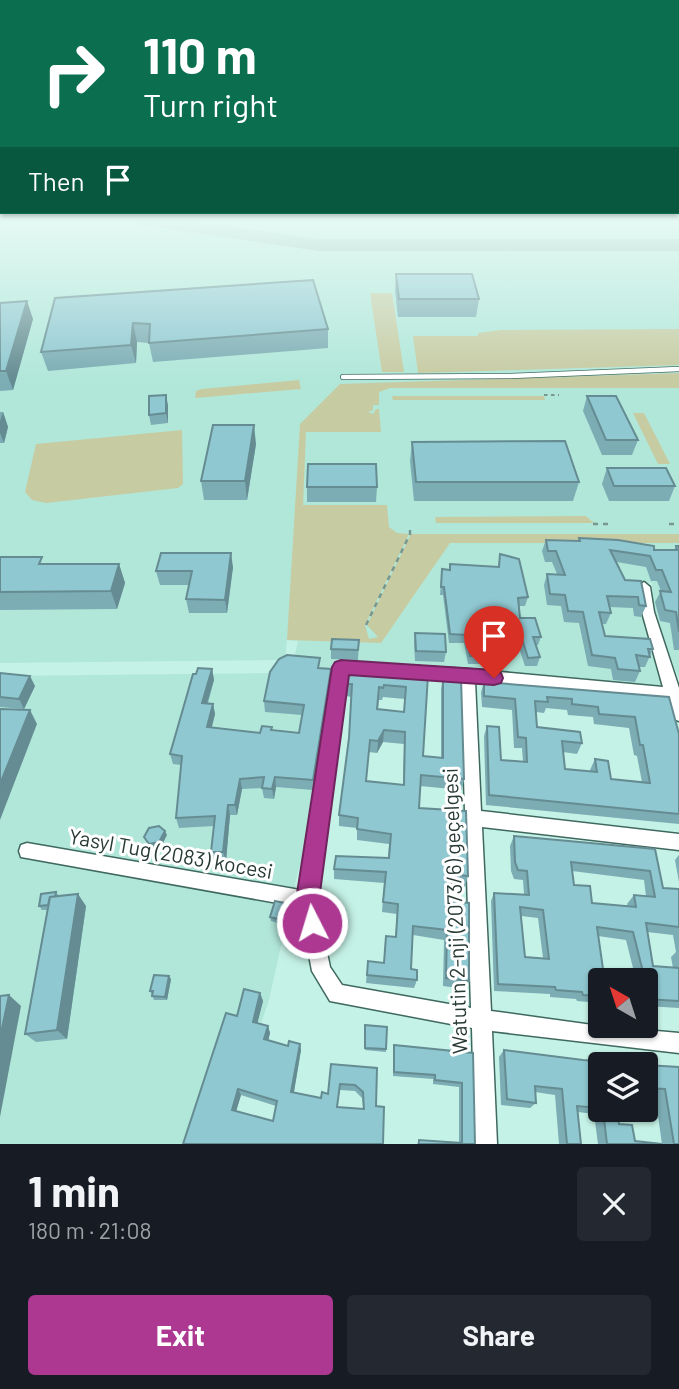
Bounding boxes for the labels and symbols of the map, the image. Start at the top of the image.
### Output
pin [464,606,524,678]
street label: Watutin 2-nji (2073/6) geçelgesi [437,768,471,1054]
street label: Yasyl Tug (2083) kocesi [67,823,275,883]
position arrow [275,886,349,960]
north arrow [588,968,658,1038]

